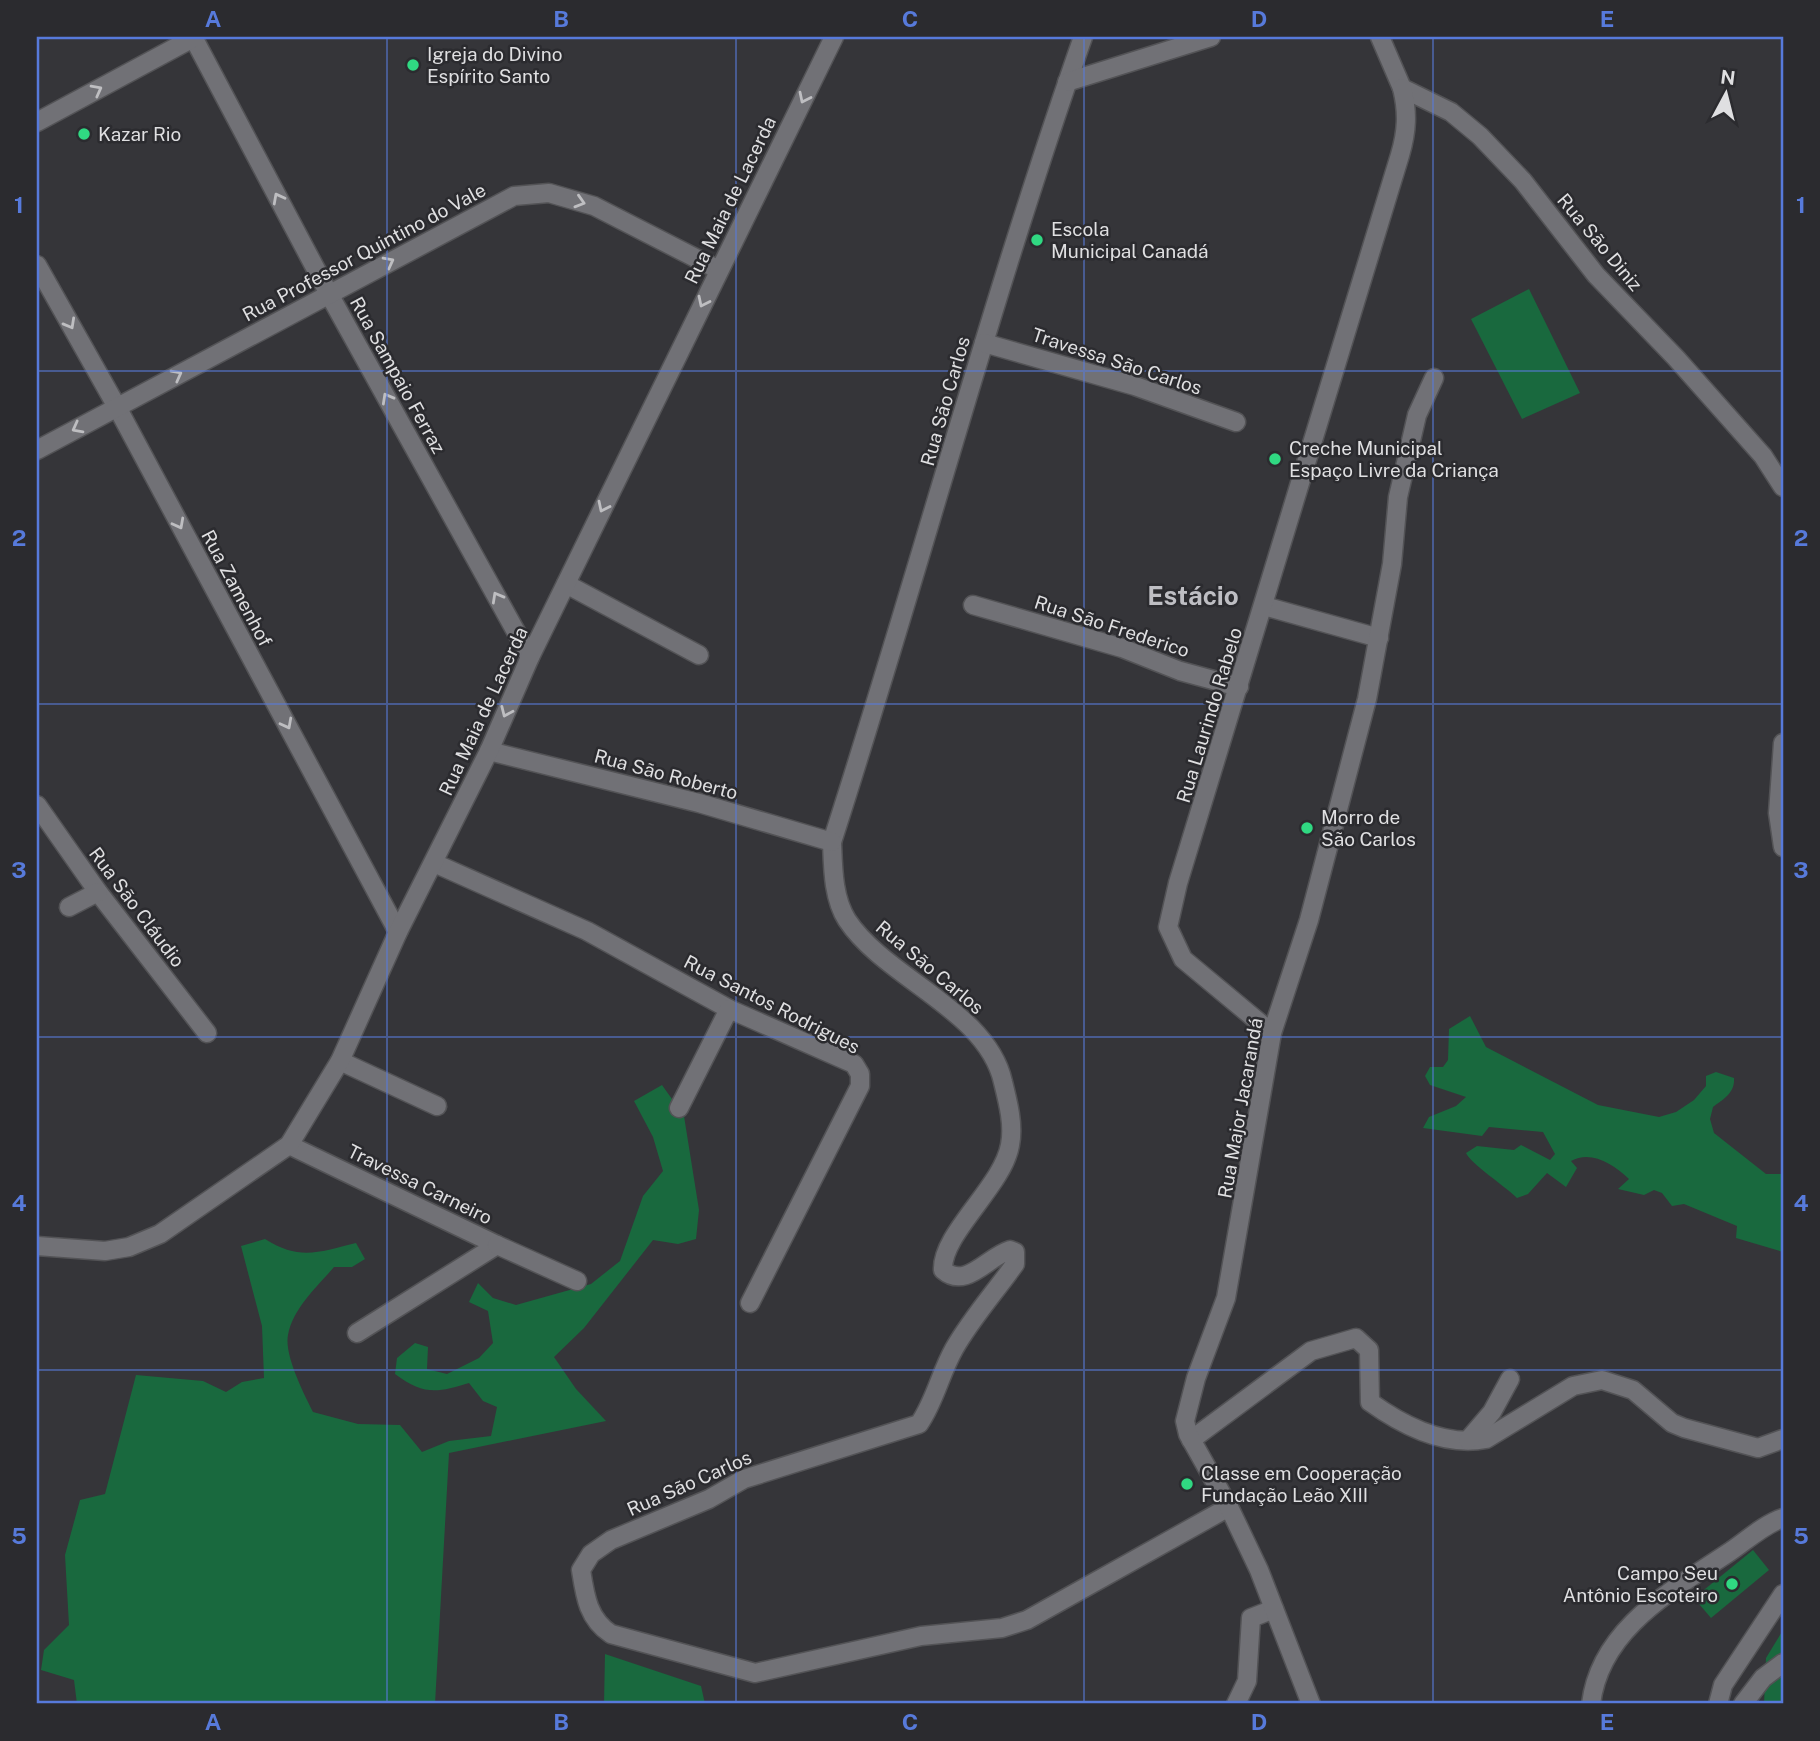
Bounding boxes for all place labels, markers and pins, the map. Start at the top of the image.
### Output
place label: Igreja do Divino Espírito Santo [427,43,563,87]
marker: Igreja do Divino Espírito Santo [405,57,421,73]
place label: Kazar Rio [98,123,181,145]
marker: Kazar Rio [76,126,92,142]
place label: Escola Municipal Canadá [1051,218,1208,262]
marker: Escola Municipal Canadá [1029,232,1045,248]
place label: Creche Municipal Espaço Livre da Criança [1289,437,1499,481]
marker: Creche Municipal Espaço Livre da Criança [1267,451,1283,467]
place label: Morro de São Carlos [1321,806,1416,850]
marker: Morro de São Carlos [1299,820,1315,836]
place label: Classe em Cooperação Fundação Leão XIII [1201,1462,1402,1506]
marker: Classe em Cooperação Fundação Leão XIII [1179,1476,1195,1492]
place label: Campo Seu Antônio Escoteiro [1563,1562,1718,1606]
marker: Campo Seu Antônio Escoteiro [1724,1576,1740,1592]

